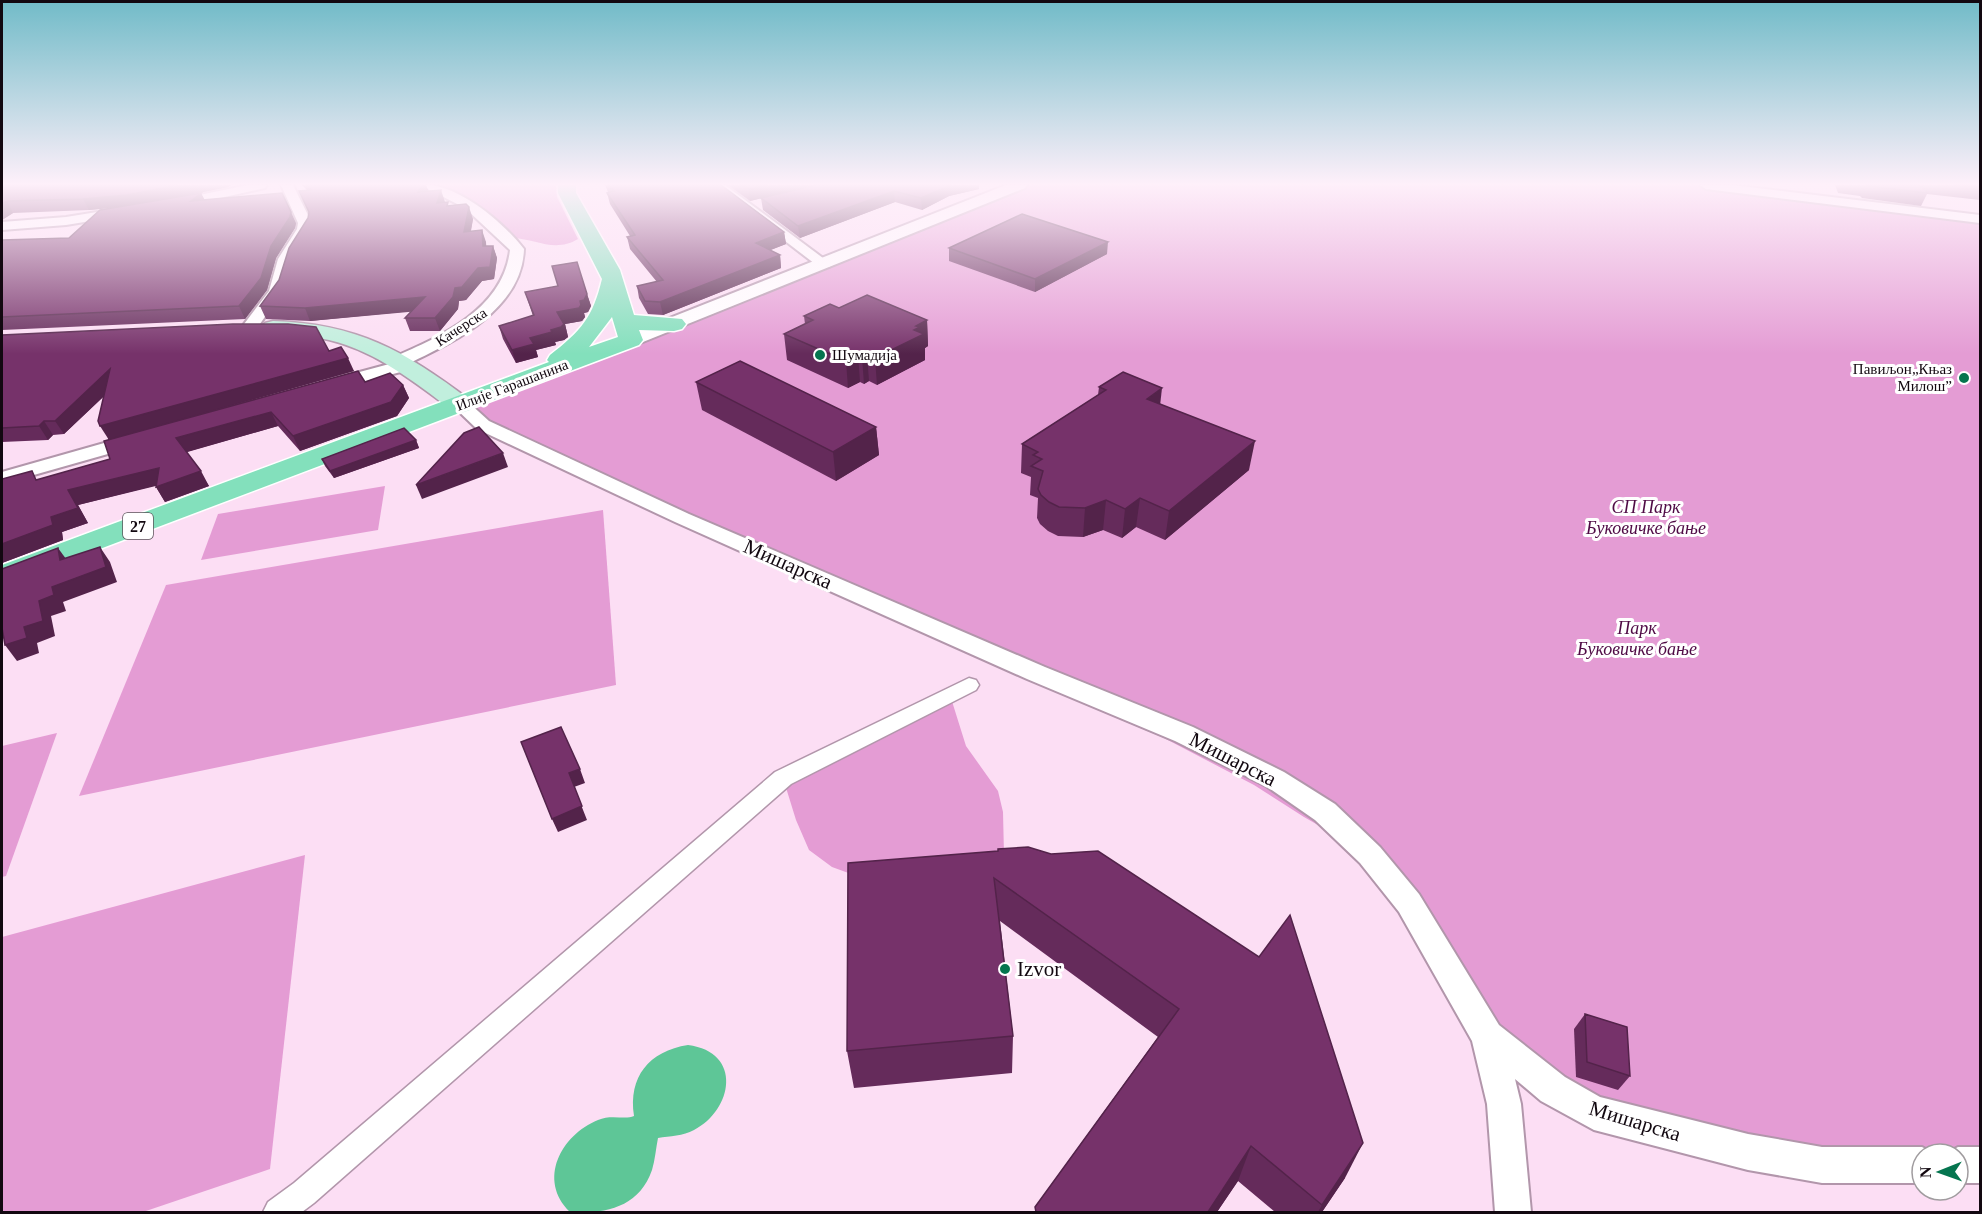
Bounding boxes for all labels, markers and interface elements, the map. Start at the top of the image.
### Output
street label: Качерска [432,304,490,349]
place label: Шумадија [832,347,897,363]
marker: Шумадија [813,348,827,362]
street label: Илије Гарашанина [454,356,571,414]
place label: Павиљон„Књаз Милош” [1853,361,1952,394]
marker: Павиљон„Књаз Милош” [1957,371,1971,385]
park label: СП Парк Буковичке бање [1585,497,1706,538]
road number: 27 [123,513,153,539]
street label: Мишарска [740,534,837,594]
park label: Парк Буковичке бање [1576,618,1697,659]
street label: Мишарска [1185,727,1281,791]
place label: Izvor [1017,957,1061,981]
marker: Izvor [998,962,1012,976]
street label: Мишарска [1586,1096,1684,1146]
north arrow [1910,1142,1970,1202]
text: N [1917,1166,1934,1178]

